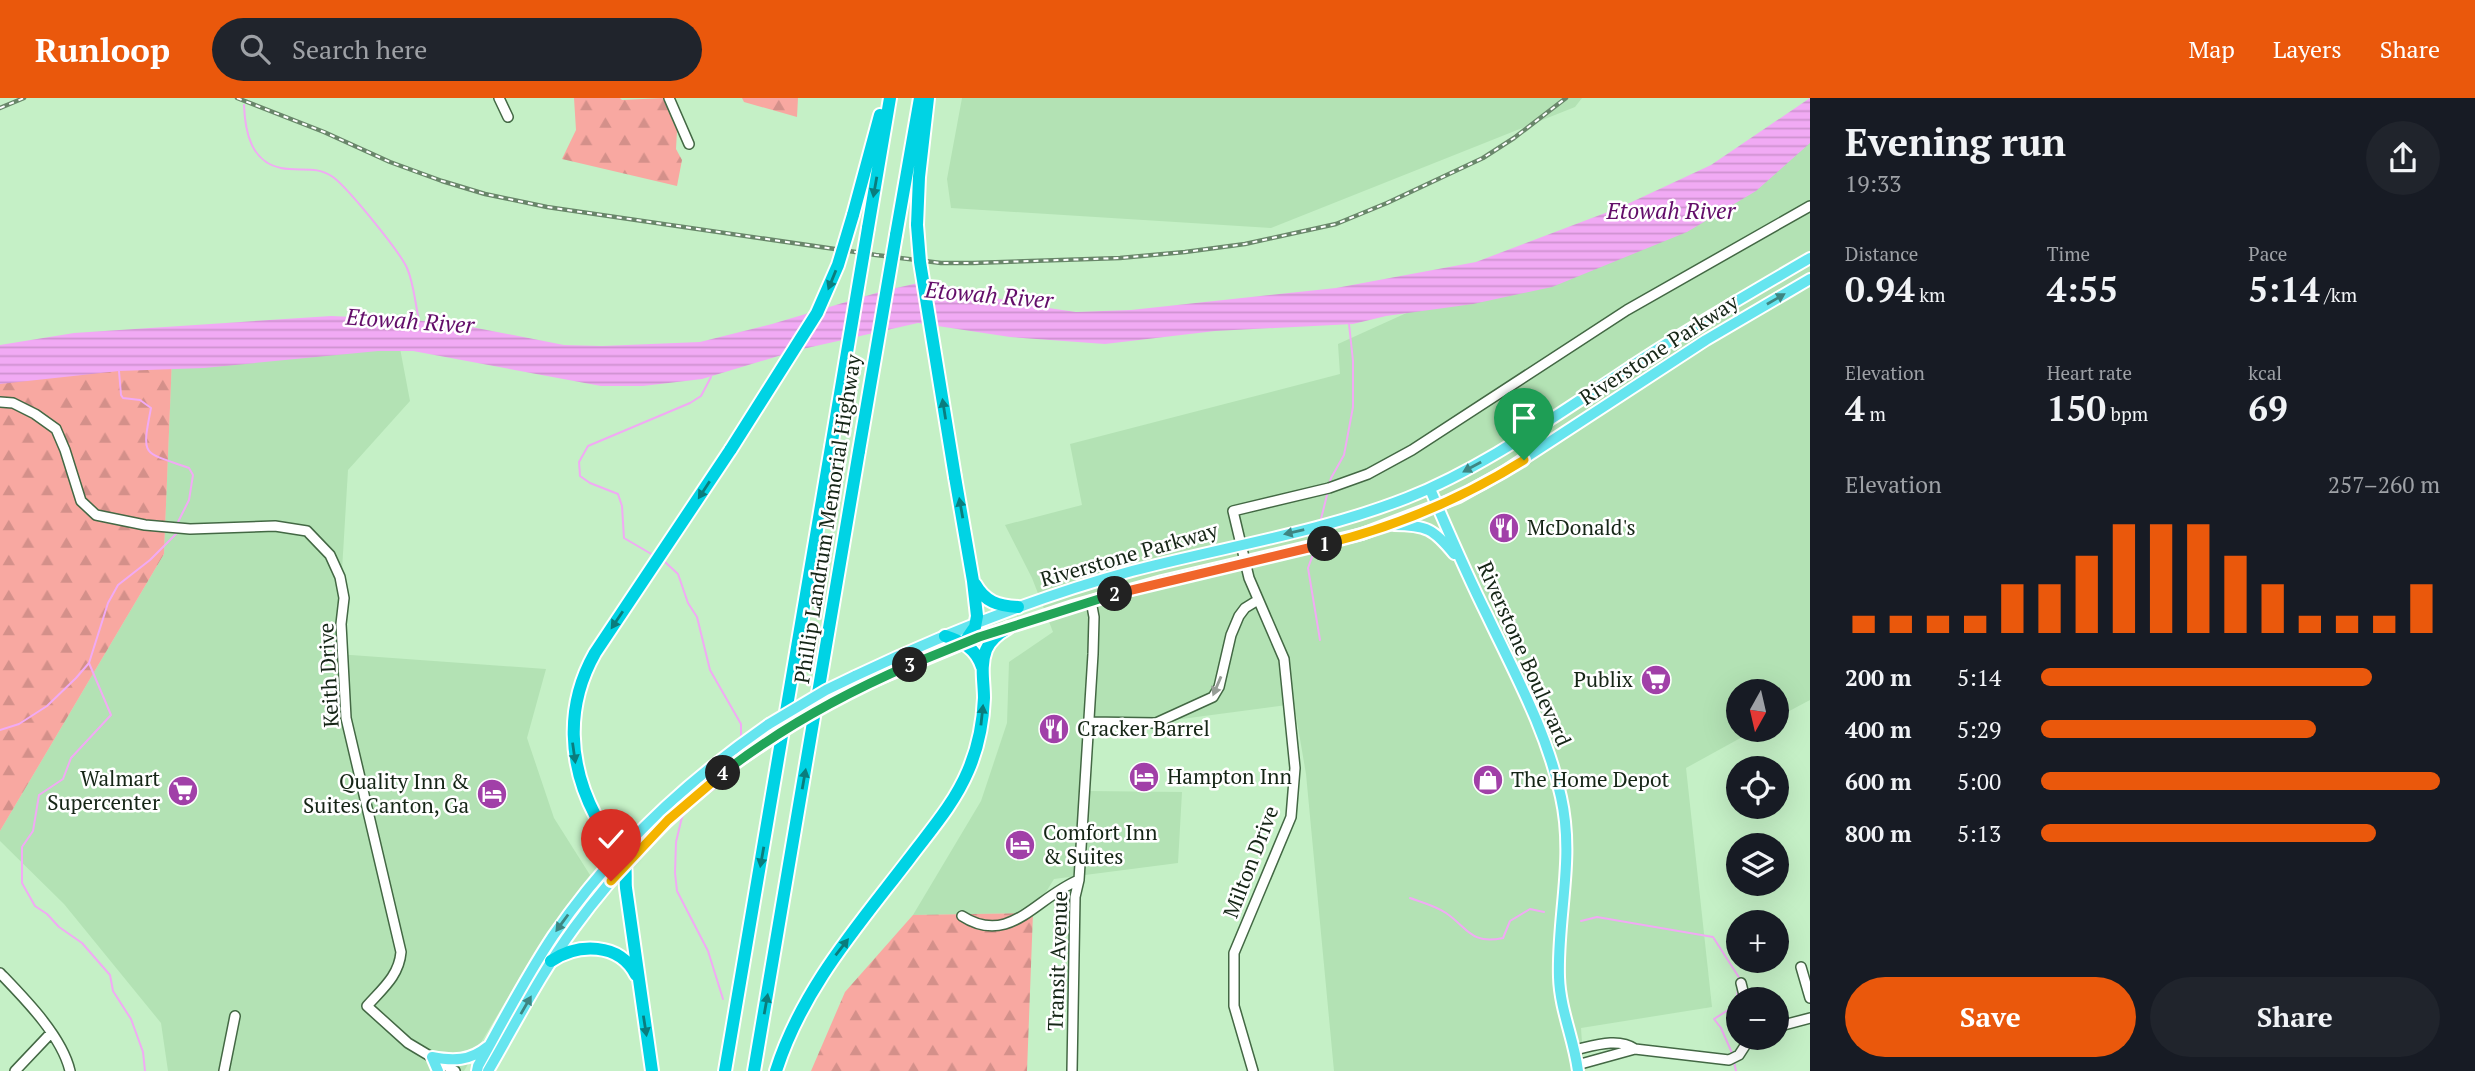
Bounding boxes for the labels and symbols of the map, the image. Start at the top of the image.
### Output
one-way arrow [869,176,880,198]
water label: Etowah River [1606,195,1737,226]
one-way arrow [826,270,838,290]
water label: Etowah River [923,273,1056,316]
street label: Riverstone Parkway [1574,287,1743,411]
one-way arrow [1766,293,1786,305]
water label: Etowah River [344,300,476,341]
street label: Phillip Landrum Memorial Highway [787,352,867,686]
pin [1494,388,1554,460]
one-way arrow [938,398,949,420]
one-way arrow [1462,461,1481,473]
one-way arrow [697,480,710,500]
one-way arrow [955,497,966,519]
restaurant icon: McDonald's [1487,511,1521,545]
place label: McDonald's [1527,513,1636,541]
street label: Riverstone Parkway [1037,515,1221,593]
pin: 1 [1308,526,1342,562]
one-way arrow [1283,527,1305,538]
street label: Riverstone Boulevard [1472,557,1578,751]
pin: 2 [1098,576,1132,612]
one-way arrow [611,611,624,630]
street label: Keith Drive [311,622,345,728]
pin: 3 [892,648,928,682]
supermarket icon: Publix [1639,663,1673,697]
place label: Publix [1573,665,1633,693]
one-way arrow [1212,675,1223,696]
north arrow [1726,679,1788,742]
one-way arrow [977,704,988,726]
restaurant icon: Cracker Barrel [1037,712,1071,746]
place label: Cracker Barrel [1077,714,1210,742]
one-way arrow [569,742,580,764]
pin: 4 [706,756,740,790]
hotel icon: Hampton Inn [1127,760,1161,794]
place label: Hampton Inn [1167,762,1293,790]
shop icon: The Home Depot [1471,763,1505,797]
place label: Walmart Supercenter [47,764,160,816]
place label: The Home Depot [1511,765,1669,793]
place label: Quality Inn & Suites Canton, Ga [303,767,469,819]
one-way arrow [799,768,810,790]
supermarket icon: Walmart Supercenter [166,774,200,808]
hotel icon: Quality Inn & Suites Canton, Ga [475,777,509,811]
street label: Milton Drive [1216,802,1284,922]
pin [581,809,641,881]
place label: Comfort Inn & Suites [1043,818,1158,870]
hotel icon: Comfort Inn & Suites [1003,828,1037,862]
one-way arrow [756,846,767,868]
street label: Transit Avenue [1041,890,1073,1032]
one-way arrow [555,914,569,932]
one-way arrow [834,938,849,956]
one-way arrow [761,993,772,1015]
one-way arrow [520,996,532,1015]
one-way arrow [640,1015,651,1037]

